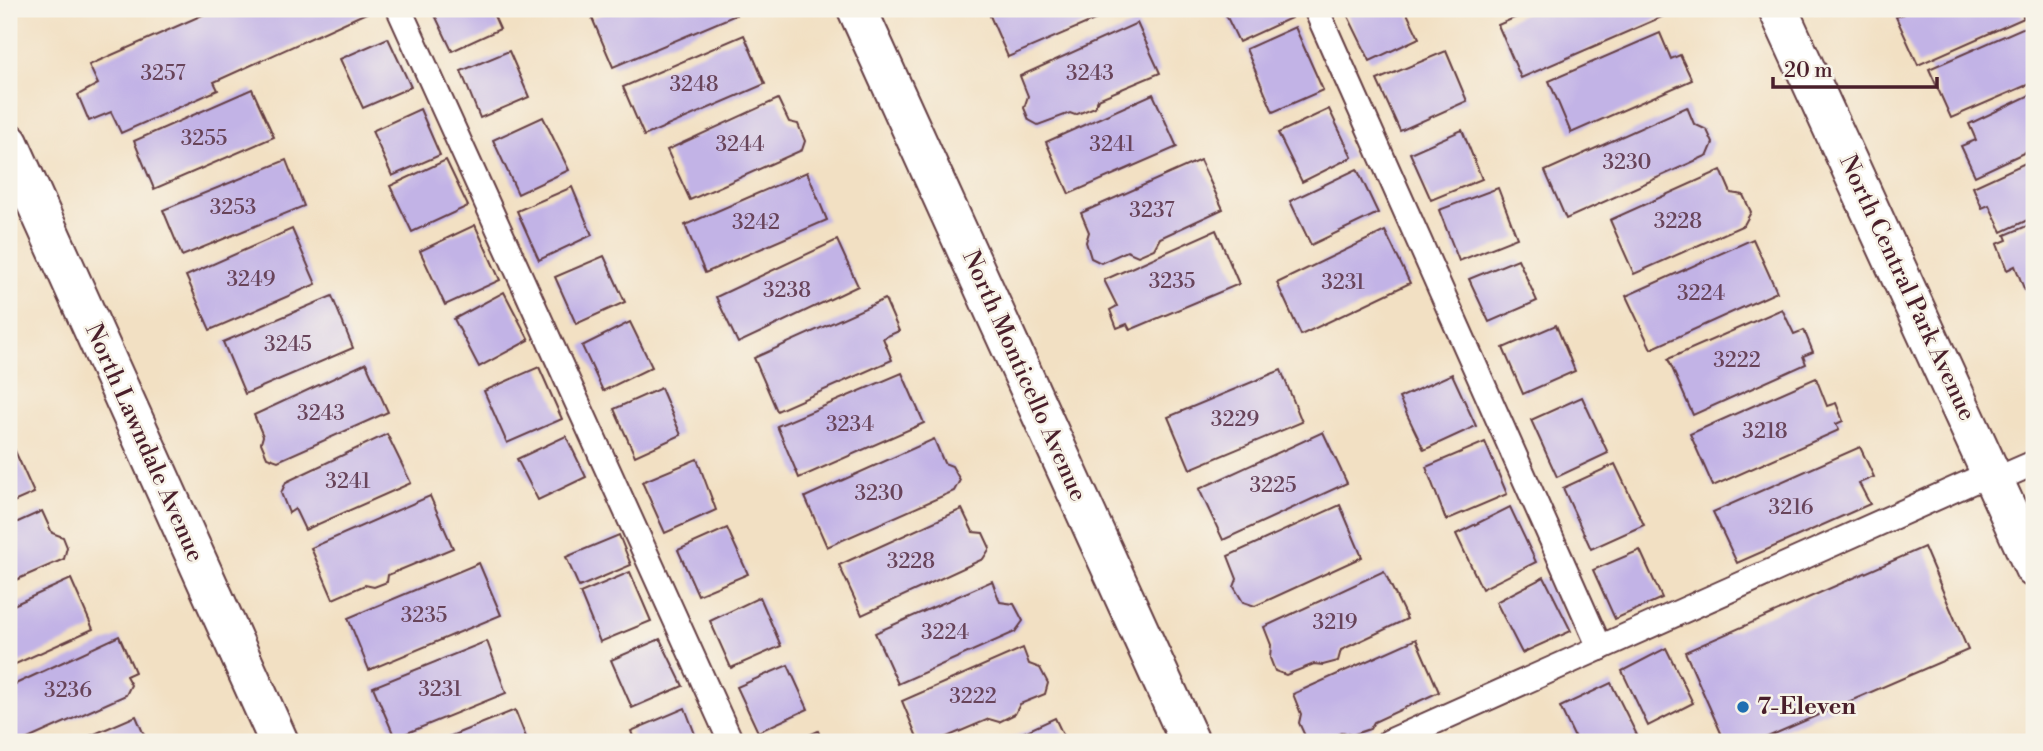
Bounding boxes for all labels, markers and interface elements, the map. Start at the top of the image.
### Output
scale bar [1773,46,1938,90]
text: 20 m [1784,58,1833,84]
house number: 3257 [141,61,186,87]
house number: 3243 [1066,61,1114,87]
house number: 3248 [669,72,719,98]
house number: 3255 [181,126,227,152]
house number: 3244 [715,132,765,158]
house number: 3241 [1089,132,1135,158]
house number: 3230 [1602,150,1652,176]
street label: North Central Park Avenue [1832,150,1982,426]
house number: 3253 [210,195,256,221]
house number: 3237 [1129,198,1175,224]
house number: 3228 [1654,209,1702,235]
house number: 3242 [732,210,780,236]
street label: North Monticello Avenue [955,246,1093,506]
house number: 3249 [227,267,275,293]
house number: 3235 [1149,269,1195,295]
house number: 3231 [1321,270,1365,296]
house number: 3238 [763,278,811,304]
house number: 3224 [1677,281,1725,307]
street label: North Lawndale Avenue [78,319,210,567]
house number: 3245 [264,332,312,358]
house number: 3222 [1713,348,1761,374]
house number: 3243 [297,401,345,427]
house number: 3229 [1211,407,1259,433]
house number: 3234 [826,412,874,438]
house number: 3218 [1742,419,1788,445]
house number: 3241 [325,469,371,495]
house number: 3225 [1249,473,1297,499]
house number: 3230 [854,481,904,507]
house number: 3216 [1769,495,1814,521]
house number: 3228 [887,549,935,575]
house number: 3235 [401,603,447,629]
house number: 3219 [1313,610,1357,636]
house number: 3224 [921,620,969,646]
house number: 3231 [418,677,462,703]
house number: 3236 [44,678,92,704]
house number: 3222 [949,684,997,710]
place label: 7-Eleven [1757,692,1856,722]
marker: 7-Eleven [1735,699,1751,715]

